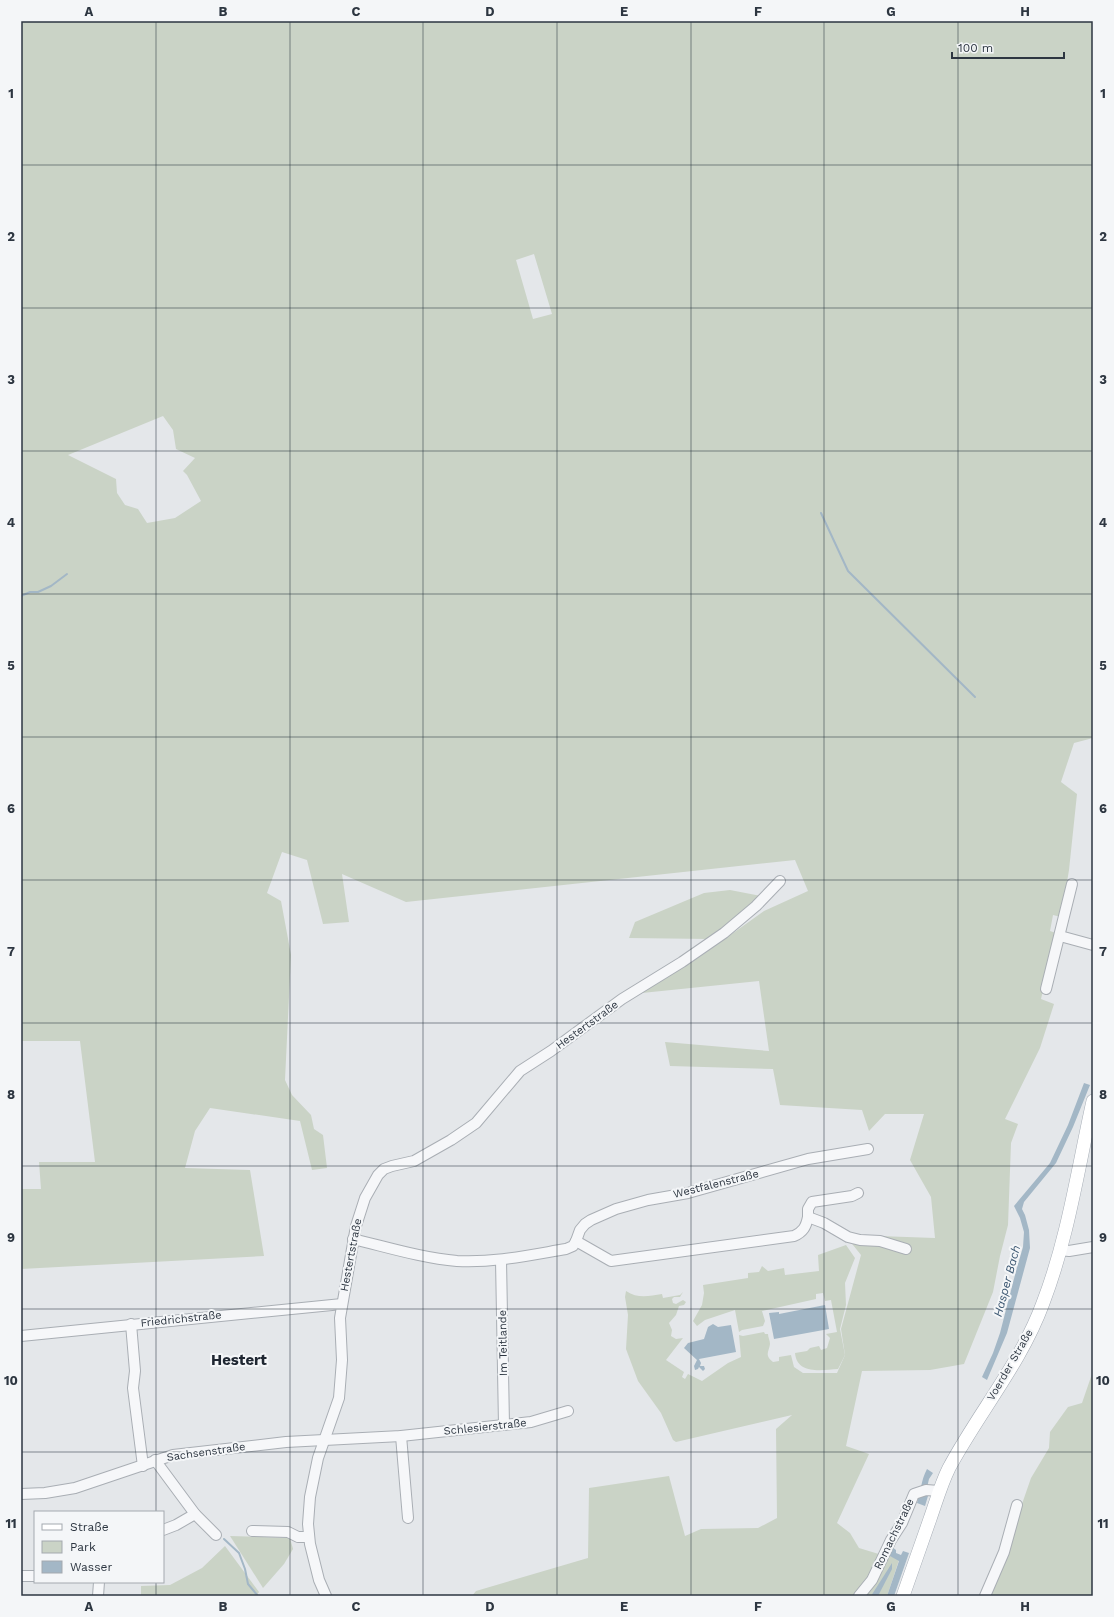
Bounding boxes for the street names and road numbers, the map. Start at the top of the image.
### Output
street label: Hestertstraße [553,998,621,1052]
street label: Westfalenstraße [672,1167,760,1201]
street label: Hestertstraße [338,1217,364,1293]
street label: Friedrichstraße [140,1308,222,1330]
street label: Im Teitlande [496,1310,510,1376]
street label: Voerder Straße [984,1327,1036,1403]
street label: Schlesierstraße [443,1416,527,1438]
street label: Sachsenstraße [166,1440,246,1464]
street label: Romachstraße [871,1496,917,1572]

